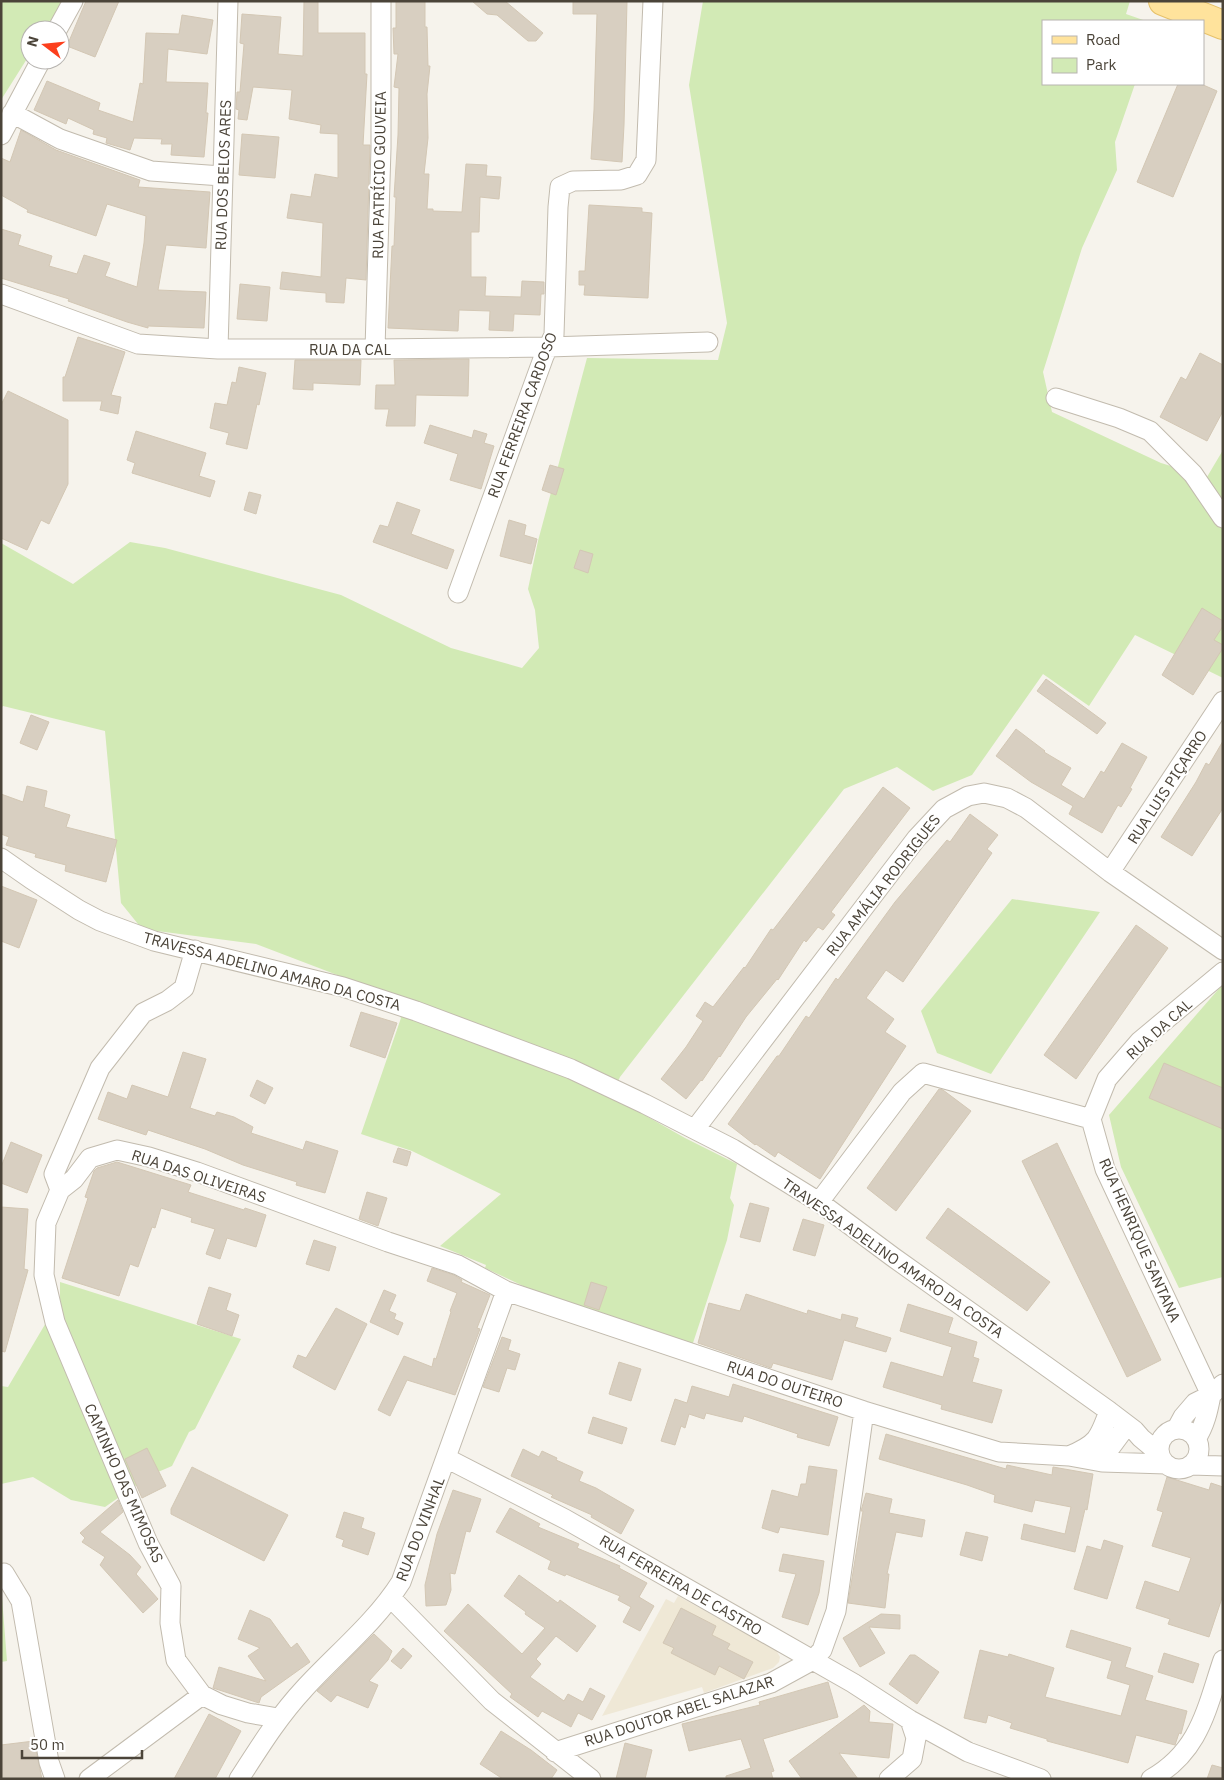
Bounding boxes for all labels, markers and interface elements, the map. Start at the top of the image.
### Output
north arrow [20,20,70,70]
legend [1042,20,1204,85]
text: Road [1086,30,1121,49]
text: N [22,34,43,49]
text: Park [1086,55,1116,74]
street label: RUA PATRÍCIO GOUVEIA [368,90,390,259]
street label: RUA DOS BELOS ARES [211,99,235,251]
street label: RUA FERREIRA CARDOSO [483,330,561,500]
street label: RUA DA CAL [309,340,391,359]
street label: RUA LUIS PIÇARRO [1123,727,1211,847]
street label: RUA AMÁLIA RODRIGUES [822,810,944,960]
street label: TRAVESSA ADELINO AMARO DA COSTA [141,927,403,1015]
street label: RUA DA CAL [1122,994,1196,1064]
street label: RUA DAS OLIVEIRAS [129,1145,269,1207]
street label: RUA HENRIQUE SANTANA [1095,1155,1185,1325]
street label: TRAVESSA ADELINO AMARO DA COSTA [779,1174,1008,1342]
street label: RUA DO OUTEIRO [725,1356,845,1412]
street label: CAMINHO DAS MIMOSAS [80,1400,168,1566]
street label: RUA DO VINHAL [391,1474,449,1584]
street label: RUA FERREIRA DE CASTRO [596,1531,766,1639]
street label: RUA DOUTOR ABEL SALAZAR [582,1671,776,1751]
scale bar [22,1728,142,1760]
text: 50 m [30,1735,65,1754]

